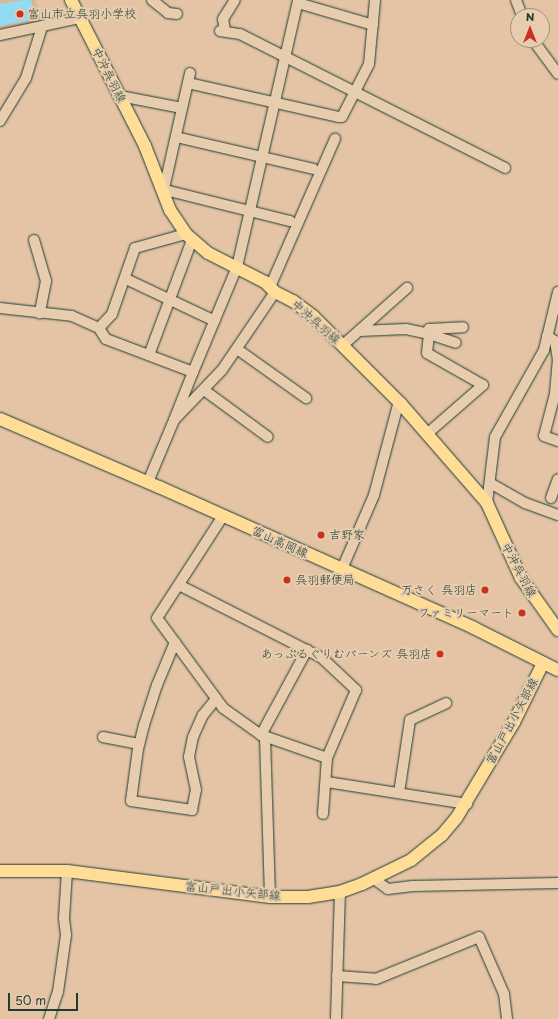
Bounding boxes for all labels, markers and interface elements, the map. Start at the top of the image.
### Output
place label: 富山市立呉羽小学校 [28,7,136,21]
north arrow [510,8,550,48]
text: N [526,8,534,25]
marker: 富山市立呉羽小学校 [15,9,25,19]
street label: 中沖呉羽線 [89,45,129,105]
street label: 中沖呉羽線 [289,297,343,347]
street label: 富山高岡線 [250,523,310,561]
place label: 吉野家 [329,528,365,542]
marker: 吉野家 [316,530,326,540]
street label: 中沖呉羽線 [499,540,539,600]
place label: 呉羽郵便局 [295,573,355,587]
marker: 呉羽郵便局 [282,575,292,585]
place label: 万さく 呉羽店 [401,583,477,597]
marker: 万さく 呉羽店 [480,585,490,595]
place label: ファミリーマート [418,606,514,620]
marker: ファミリーマート [517,608,527,618]
place label: あっぷるぐりむバーンズ 呉羽店 [260,647,432,661]
marker: あっぷるぐりむバーンズ 呉羽店 [435,649,445,659]
street label: 富山戸出小矢部線 [483,675,541,767]
street label: 富山戸出小矢部線 [185,879,281,903]
scale bar [10,985,80,1011]
text: 50 m [15,991,46,1009]

